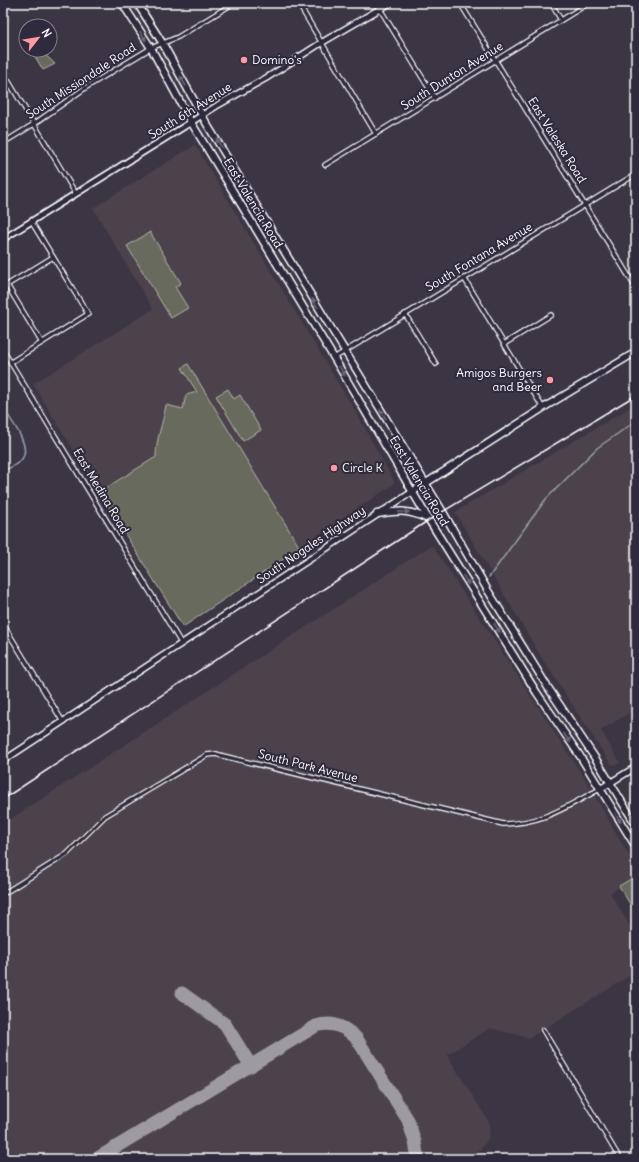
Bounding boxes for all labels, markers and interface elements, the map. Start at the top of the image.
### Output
north arrow [18,18,58,58]
text: N [39,26,55,40]
one-way arrow [139,31,147,41]
street label: South Dunton Avenue [398,38,505,113]
street label: South Missiondale Road [23,39,138,122]
place label: Domino's [252,52,302,67]
marker: Domino's [239,55,249,65]
one-way arrow [180,75,187,87]
street label: South 6th Avenue [145,79,234,142]
street label: East Valeska Road [525,94,590,185]
one-way arrow [215,138,223,148]
street label: East Valencia Road [221,155,286,251]
street label: South Fontana Avenue [423,219,535,294]
one-way arrow [311,297,318,309]
one-way arrow [338,365,345,377]
place label: Amigos Burgers and Beer [456,365,542,394]
marker: Amigos Burgers and Beer [545,375,555,385]
one-way arrow [379,408,386,420]
street label: East Valencia Road [387,433,452,529]
street label: East Medina Road [70,445,133,536]
place label: Circle K [342,460,383,475]
marker: Circle K [329,463,339,473]
street label: South Nogales Highway [253,503,368,587]
one-way arrow [398,509,411,515]
one-way arrow [463,574,470,586]
one-way arrow [493,623,501,633]
one-way arrow [563,732,571,743]
street label: South Park Avenue [257,746,359,785]
one-way arrow [614,812,621,824]

